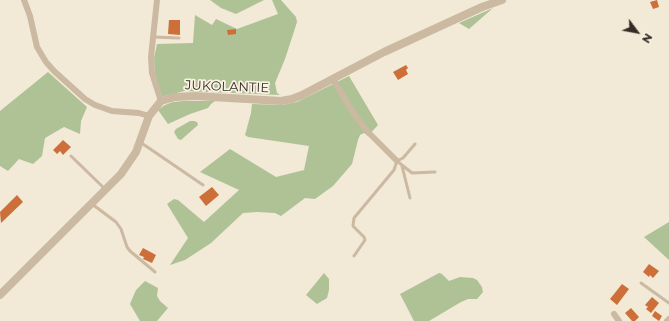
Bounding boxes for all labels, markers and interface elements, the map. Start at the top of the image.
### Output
north arrow [617,12,657,52]
text: N [639,31,655,46]
street label: JUKOLANTIE [185,78,269,96]

